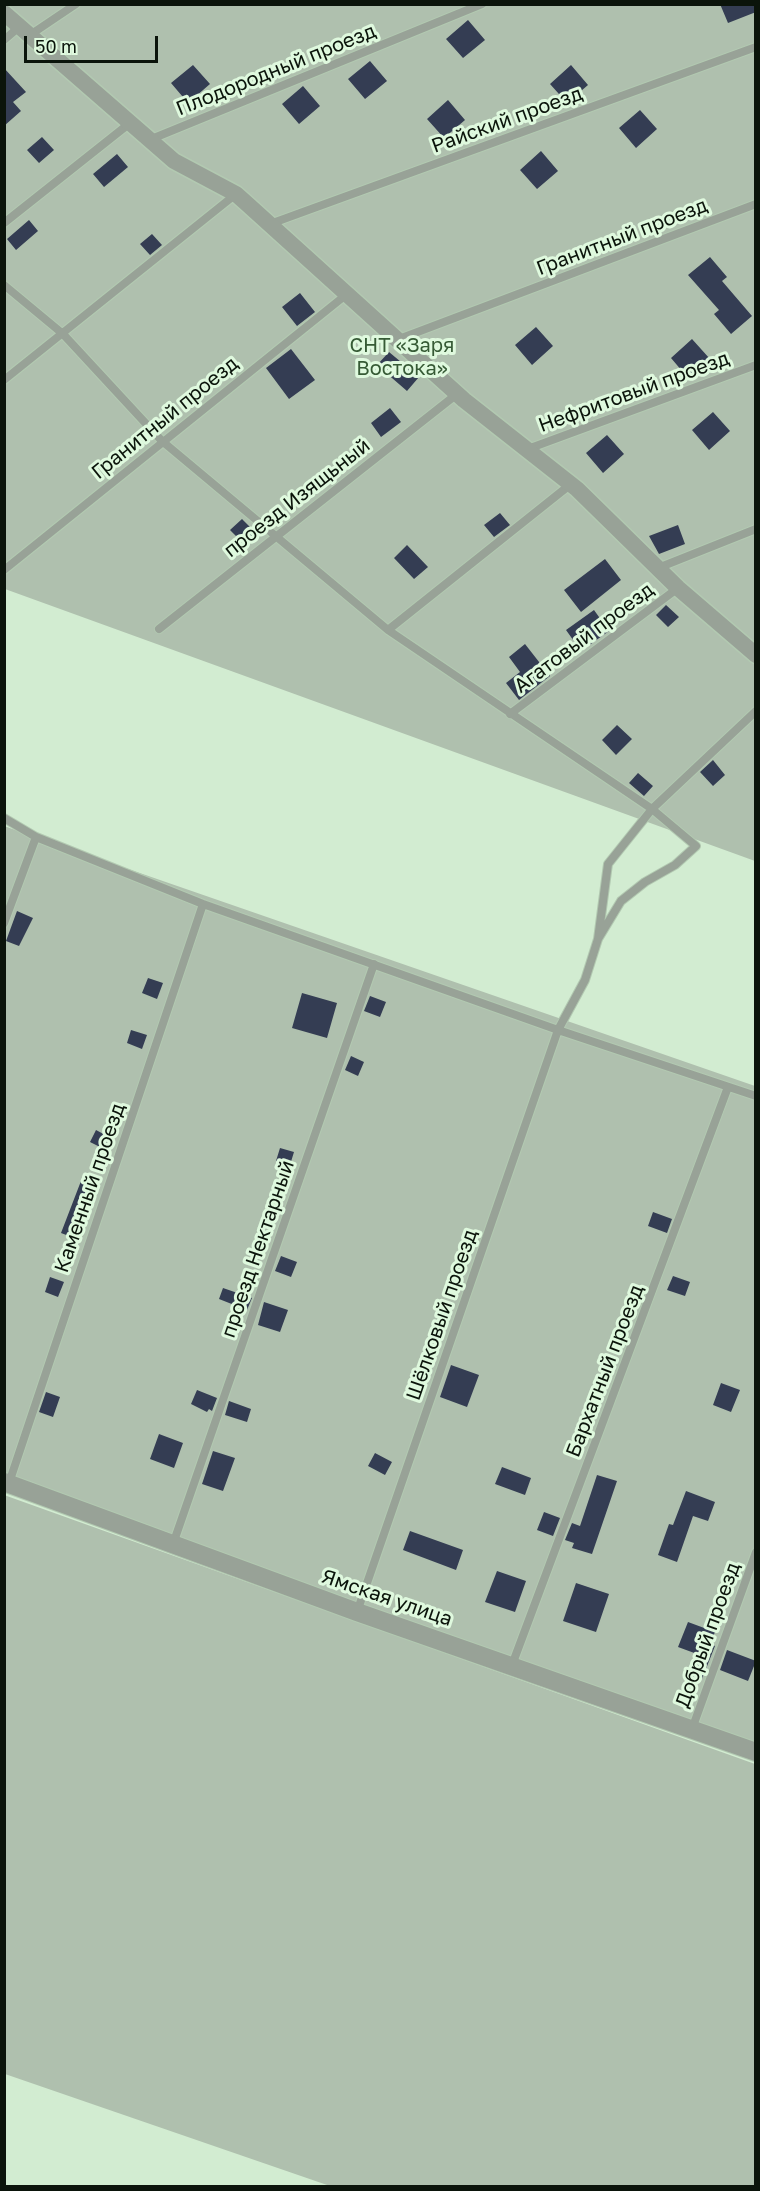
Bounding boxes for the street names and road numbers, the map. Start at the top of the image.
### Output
street label: Плодородный проезд [173,19,379,121]
street label: Райский проезд [428,82,586,158]
street label: Гранитный проезд [533,193,711,281]
street label: Нефритовый проезд [535,346,733,438]
street label: Гранитный проезд [87,352,243,484]
street label: проезд Изящьный [219,433,375,563]
street label: Агатовый проезд [509,578,659,698]
street label: Каменный проезд [50,1100,130,1276]
street label: проезд Нектарный [216,1157,300,1341]
street label: Шёлковый проезд [401,1226,483,1404]
street label: Бархатный проезд [561,1281,649,1461]
street label: Добрый проезд [671,1559,745,1711]
street label: Ямская улица [319,1564,455,1632]

